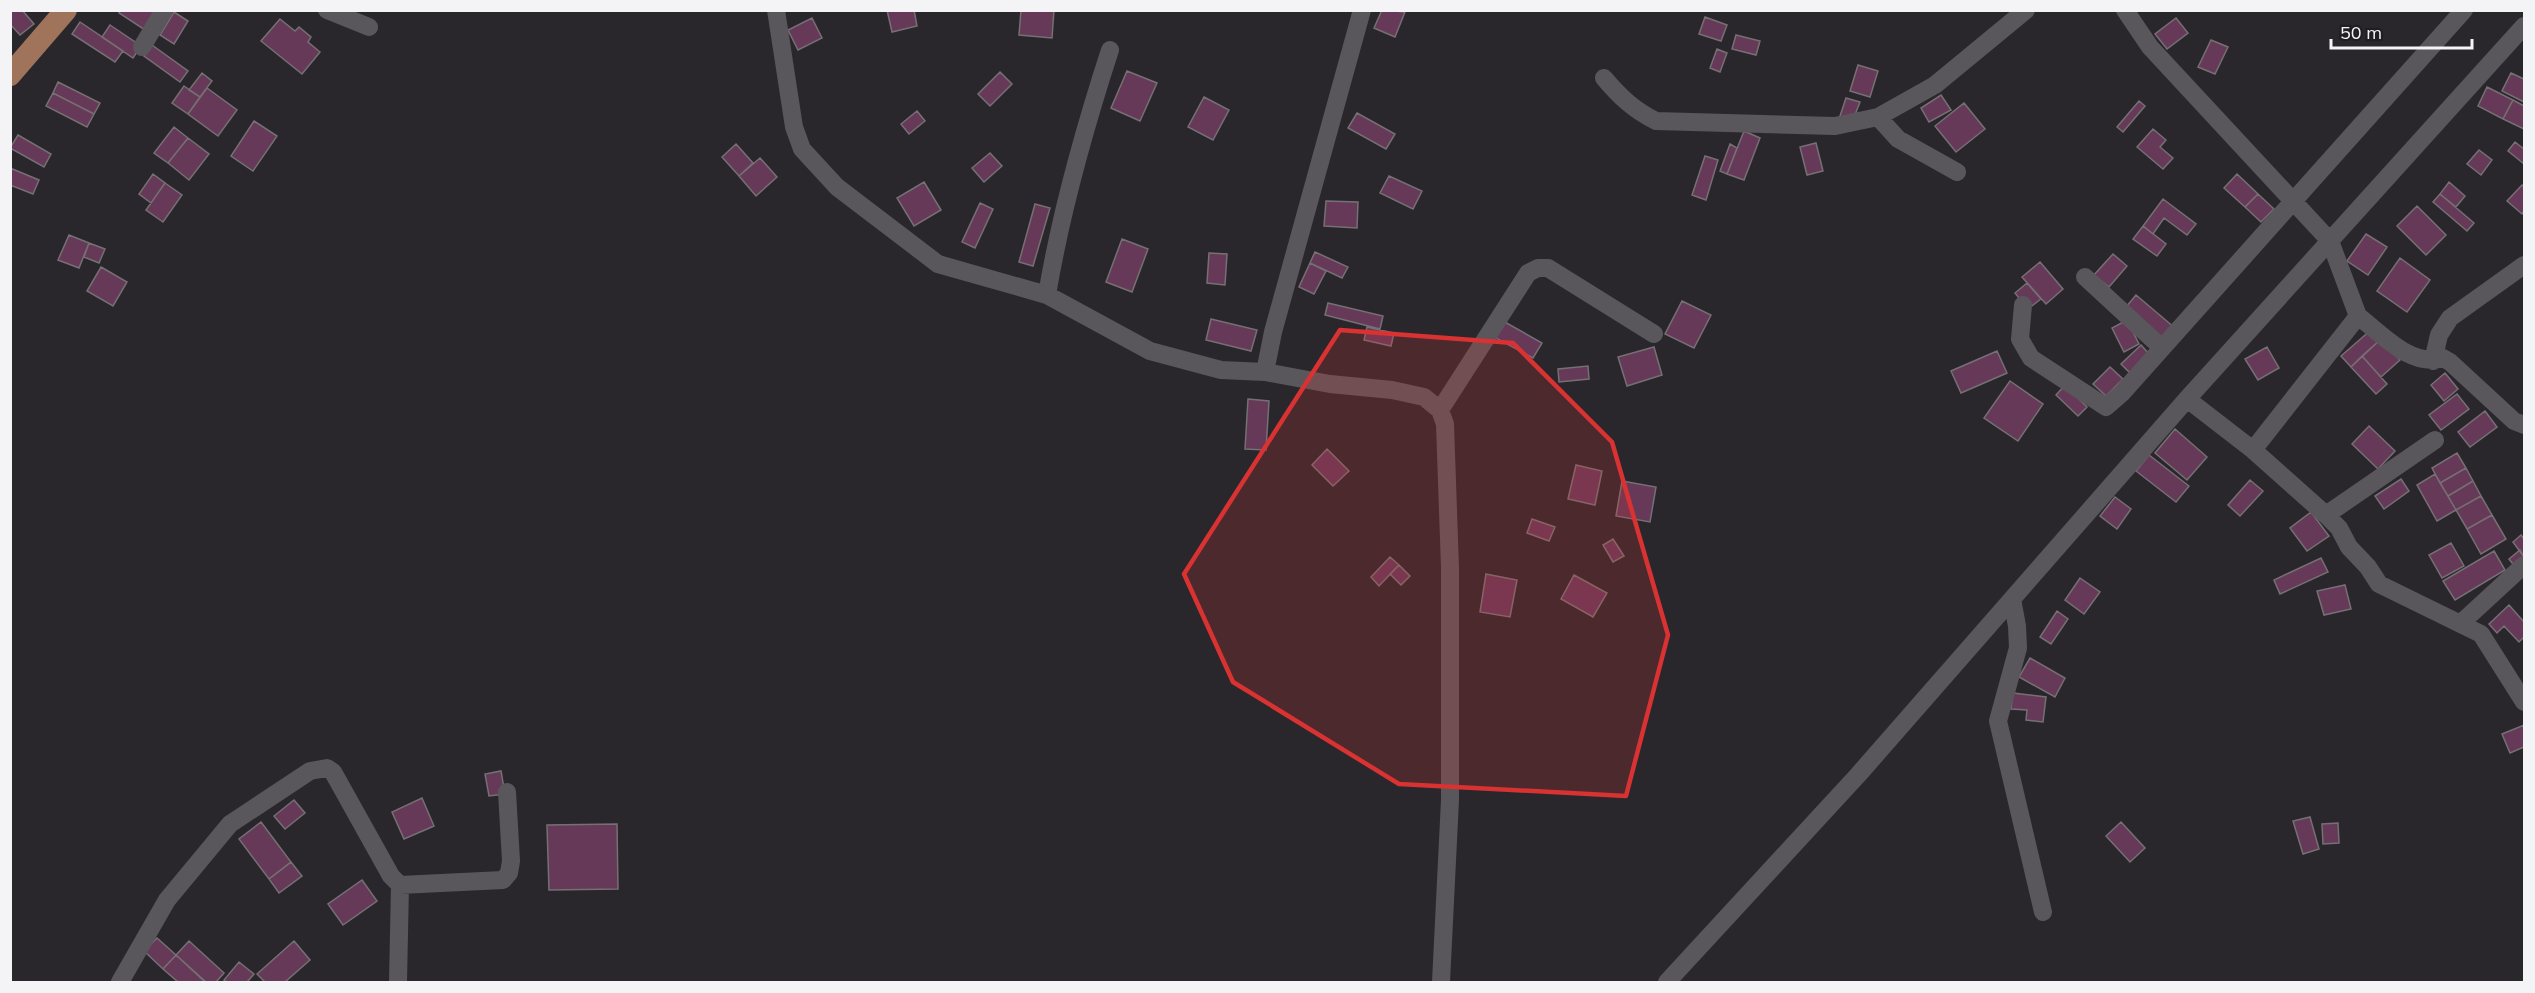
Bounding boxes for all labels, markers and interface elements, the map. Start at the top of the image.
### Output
scale bar [2331,12,2472,50]
text: 50 m [2340,21,2382,44]

